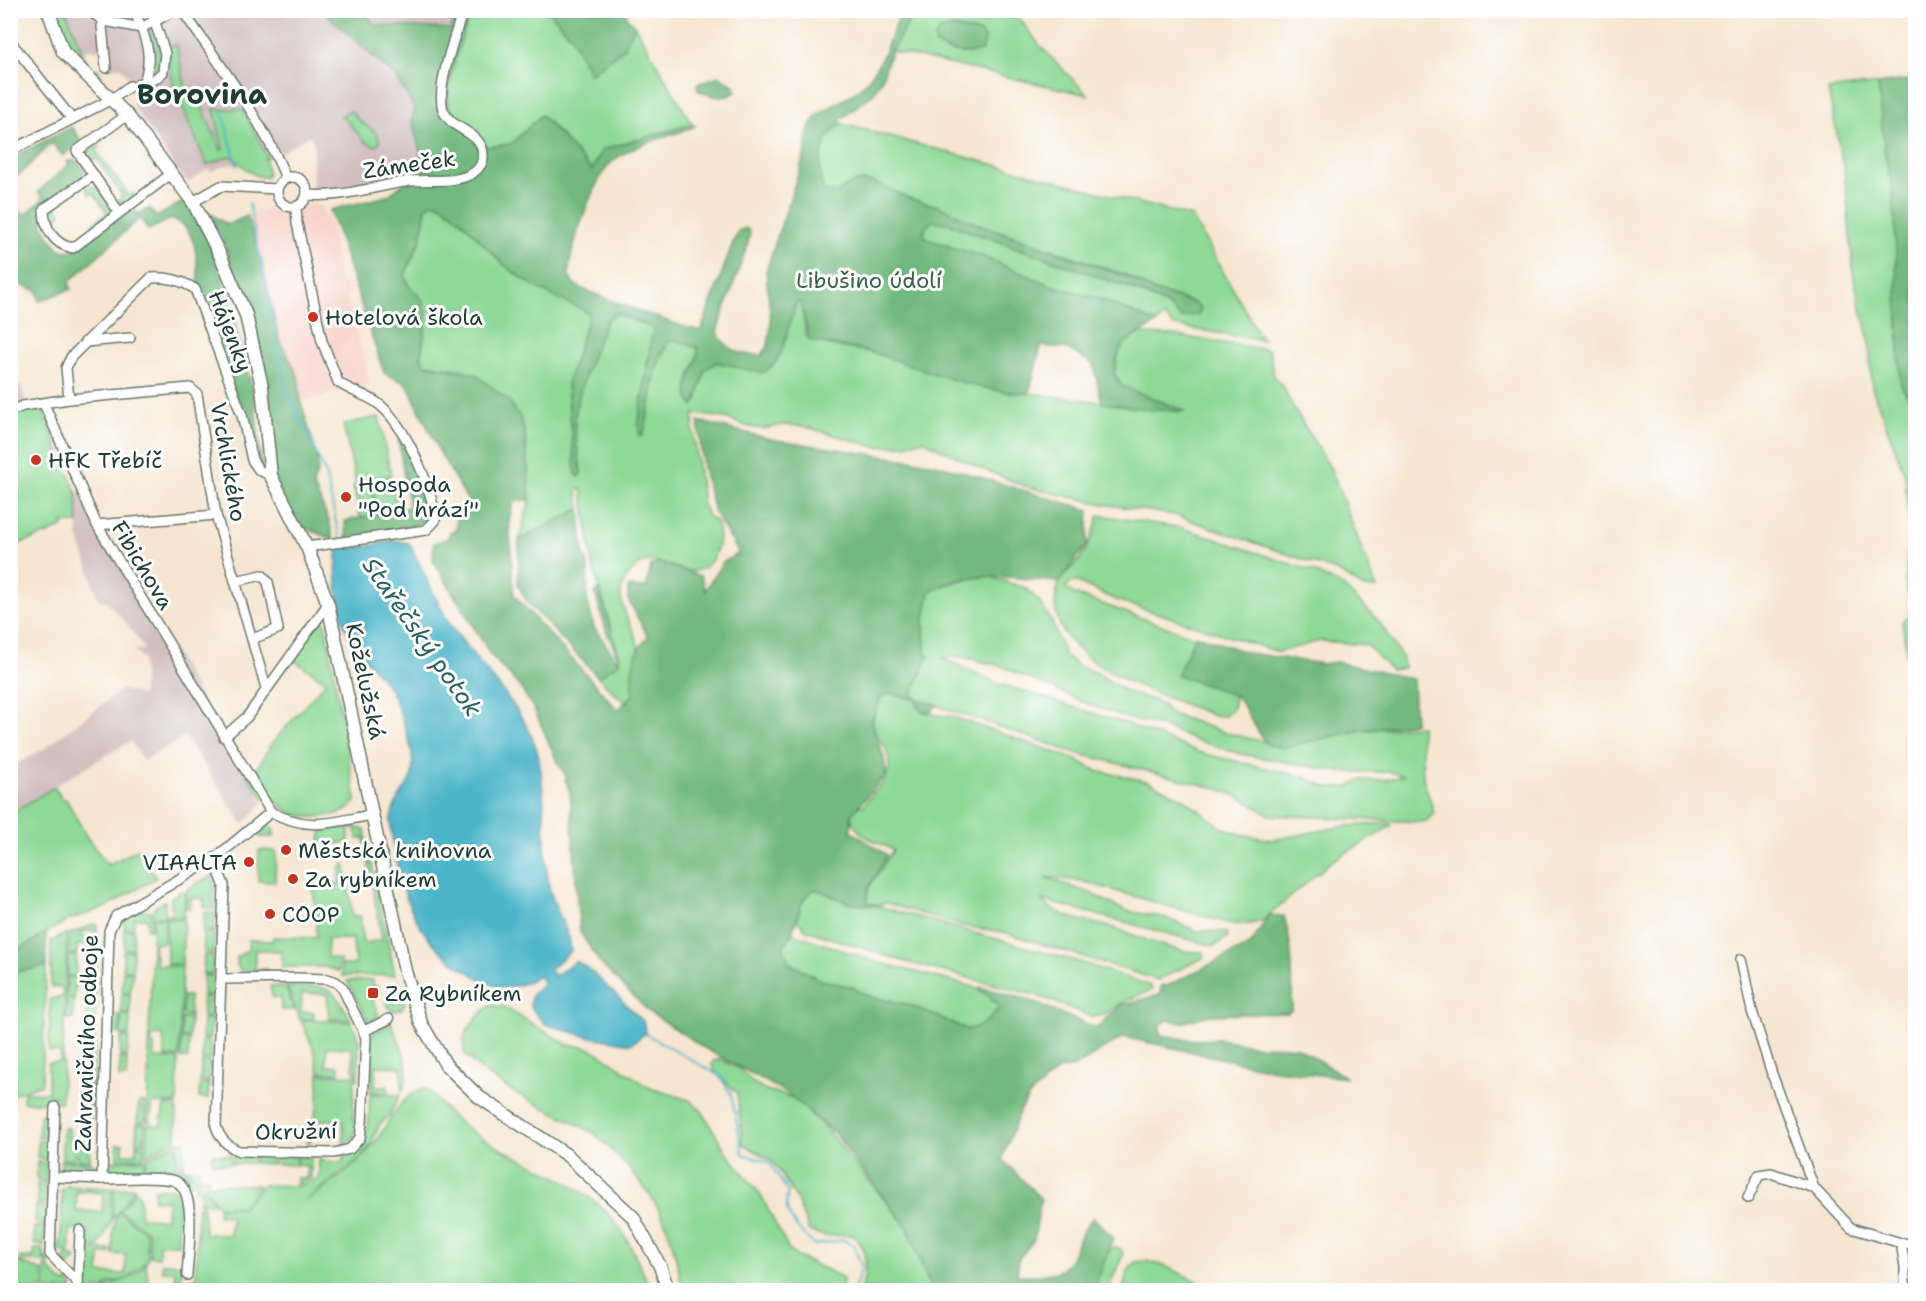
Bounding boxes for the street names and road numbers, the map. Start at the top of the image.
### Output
street label: Zámeček [361,144,457,185]
street label: Hájenky [202,286,259,376]
street label: Vrchlického [204,400,253,524]
street label: Fibichova [105,515,181,615]
street label: Koželužská [339,620,392,742]
street label: Zahraničního odboje [68,934,105,1152]
street label: Okružní [255,1116,337,1147]

